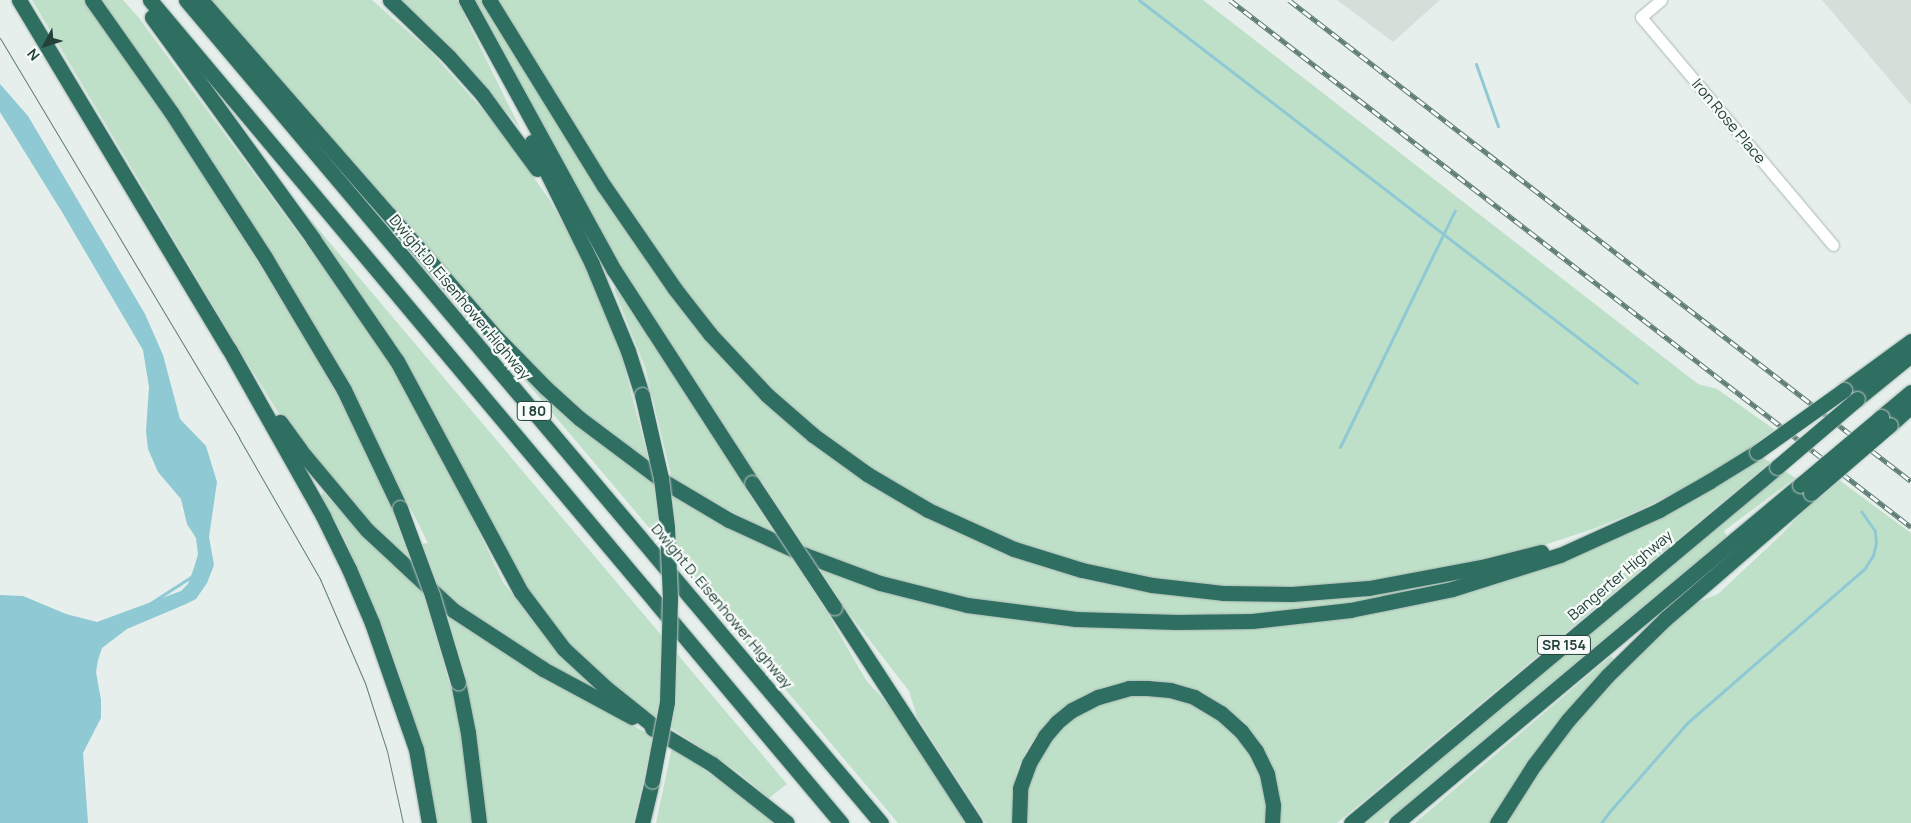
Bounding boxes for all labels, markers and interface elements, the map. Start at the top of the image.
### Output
north arrow [20,20,70,70]
text: N [23,45,44,65]
street label: Iron Rose Place [1688,75,1770,167]
street label: Dwight D. Eisenhower Highway [386,211,534,383]
road number: I 80 [516,400,552,422]
street label: Dwight D. Eisenhower Highway [648,520,796,692]
street label: Bangerter Highway [1564,526,1676,624]
road number: SR 154 [1536,634,1592,656]

